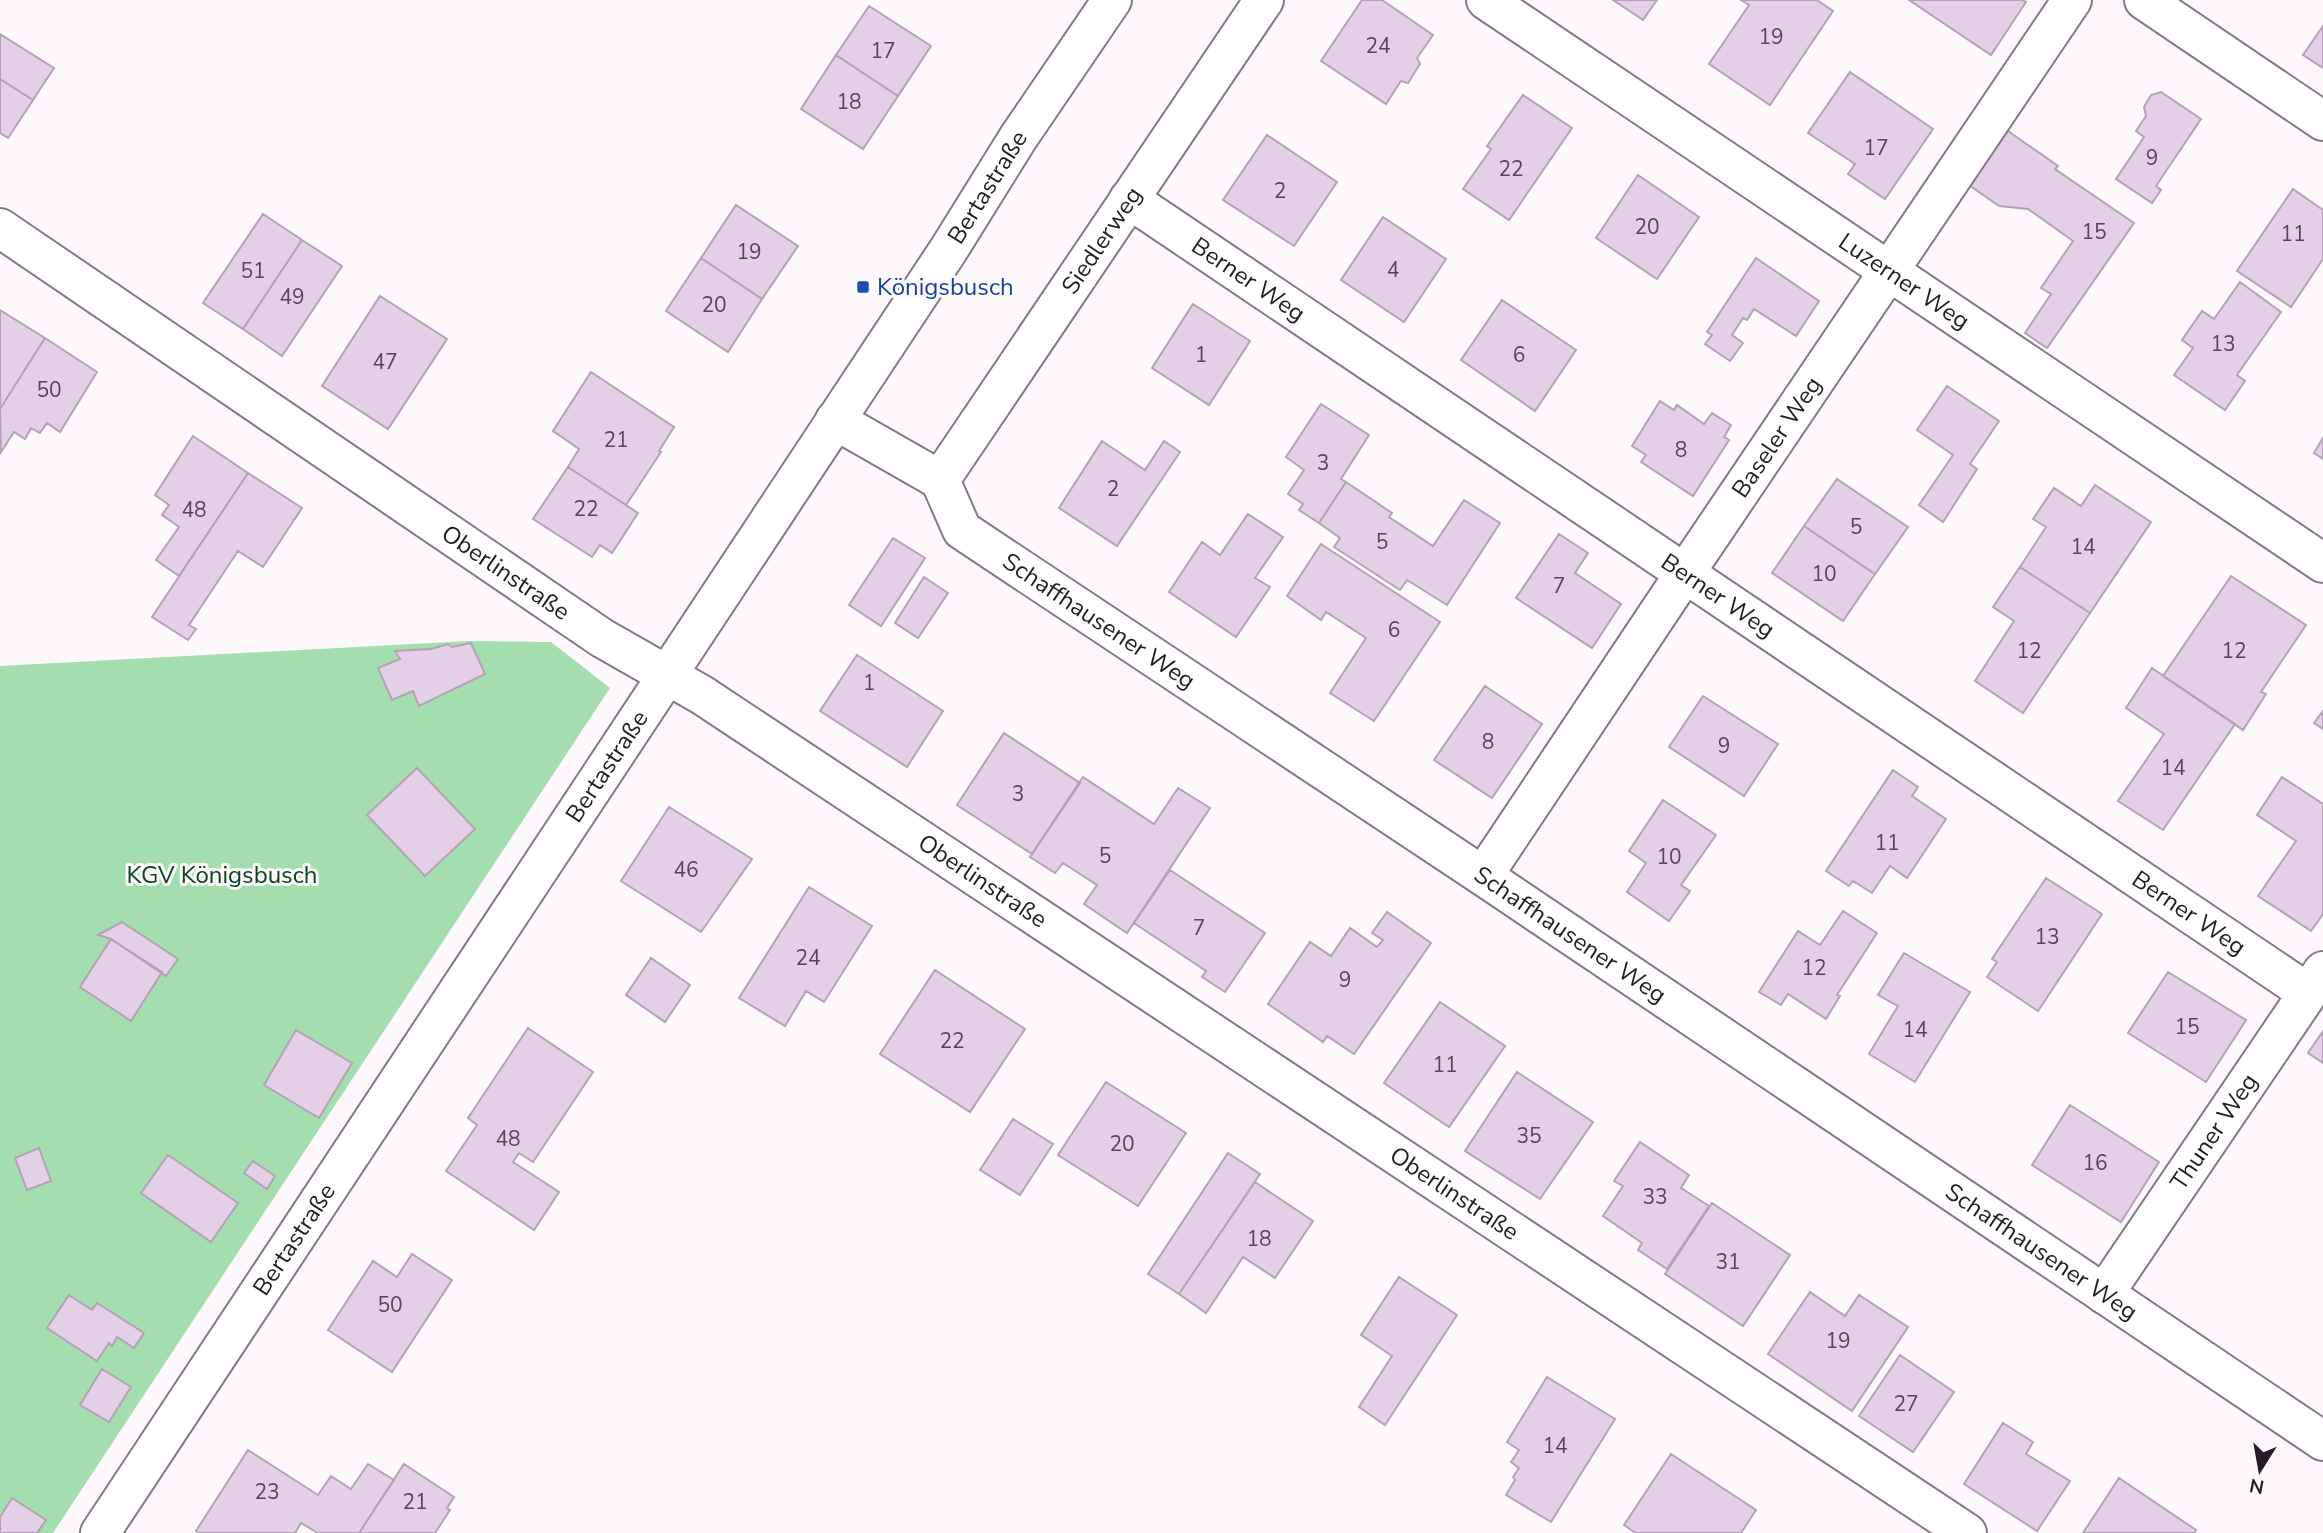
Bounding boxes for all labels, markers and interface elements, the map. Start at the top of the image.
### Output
house number: 19 [1758,23,1784,51]
house number: 24 [1365,32,1391,60]
house number: 17 [870,37,896,65]
house number: 18 [836,88,862,116]
street label: Bertastraße [940,124,1035,250]
house number: 17 [1863,134,1889,162]
house number: 9 [2146,144,2158,172]
house number: 22 [1498,155,1524,183]
house number: 2 [1274,177,1286,205]
street label: Siedlerweg [1054,181,1149,300]
house number: 20 [1634,213,1660,241]
house number: 15 [2081,218,2107,246]
house number: 11 [2280,220,2306,248]
street label: Luzerner Weg [1832,226,1976,337]
street label: Berner Weg [1185,230,1312,329]
house number: 19 [736,238,762,266]
house number: 4 [1387,256,1399,284]
house number: 51 [240,257,266,285]
place label: Königsbusch [877,271,1014,303]
marker: Königsbusch [855,279,871,295]
house number: 49 [279,283,305,311]
house number: 20 [701,291,727,319]
house number: 13 [2210,330,2236,358]
house number: 1 [1195,341,1207,369]
house number: 6 [1513,341,1525,369]
house number: 47 [372,348,398,376]
street label: Baseler Weg [1724,370,1829,504]
house number: 50 [36,376,62,404]
house number: 21 [603,426,629,454]
house number: 8 [1675,436,1687,464]
house number: 3 [1317,449,1329,477]
house number: 2 [1107,475,1119,503]
house number: 22 [573,495,599,523]
house number: 48 [181,496,207,524]
house number: 5 [1850,513,1862,541]
street label: Oberlinstraße [435,517,576,628]
house number: 5 [1376,528,1388,556]
house number: 14 [2070,533,2096,561]
street label: Schaffhausener Weg [996,545,1202,697]
street label: Berner Weg [1655,546,1781,645]
house number: 10 [1811,560,1837,588]
house number: 7 [1553,572,1565,600]
house number: 6 [1388,616,1400,644]
house number: 12 [2016,637,2042,665]
house number: 12 [2221,637,2247,665]
house number: 1 [863,669,875,697]
street label: Bertastraße [558,704,656,829]
house number: 8 [1482,728,1494,756]
house number: 9 [1718,732,1730,760]
house number: 14 [2160,754,2186,782]
house number: 3 [1012,780,1024,808]
street label: Oberlinstraße [912,826,1053,935]
house number: 11 [1874,829,1900,857]
house number: 5 [1099,842,1111,870]
house number: 10 [1656,843,1682,871]
house number: 46 [673,856,699,884]
park label: KGV Königsbusch [127,859,317,891]
street label: Schaffhausener Weg [1468,859,1672,1011]
street label: Berner Weg [2126,863,2252,963]
house number: 7 [1193,914,1205,942]
house number: 13 [2034,923,2060,951]
house number: 24 [795,944,821,972]
house number: 12 [1801,954,1827,982]
house number: 9 [1339,966,1351,994]
house number: 15 [2174,1013,2200,1041]
house number: 14 [1902,1016,1928,1044]
house number: 22 [939,1027,965,1055]
house number: 11 [1432,1051,1458,1079]
street label: Thuner Weg [2163,1067,2265,1196]
house number: 35 [1516,1122,1542,1150]
house number: 48 [495,1125,521,1153]
house number: 20 [1109,1130,1135,1158]
street label: Oberlinstraße [1384,1139,1525,1248]
house number: 16 [2082,1149,2108,1177]
street label: Schaffhausener Weg [1939,1176,2144,1328]
street label: Bertastraße [245,1177,343,1302]
house number: 33 [1642,1183,1668,1211]
house number: 18 [1246,1225,1272,1253]
house number: 31 [1715,1248,1741,1276]
house number: 50 [377,1291,403,1319]
house number: 19 [1825,1327,1851,1355]
house number: 27 [1893,1390,1919,1418]
house number: 14 [1542,1432,1568,1460]
north arrow [2225,1435,2295,1505]
text: N [2247,1472,2266,1500]
house number: 23 [254,1478,280,1506]
house number: 21 [402,1488,428,1516]

